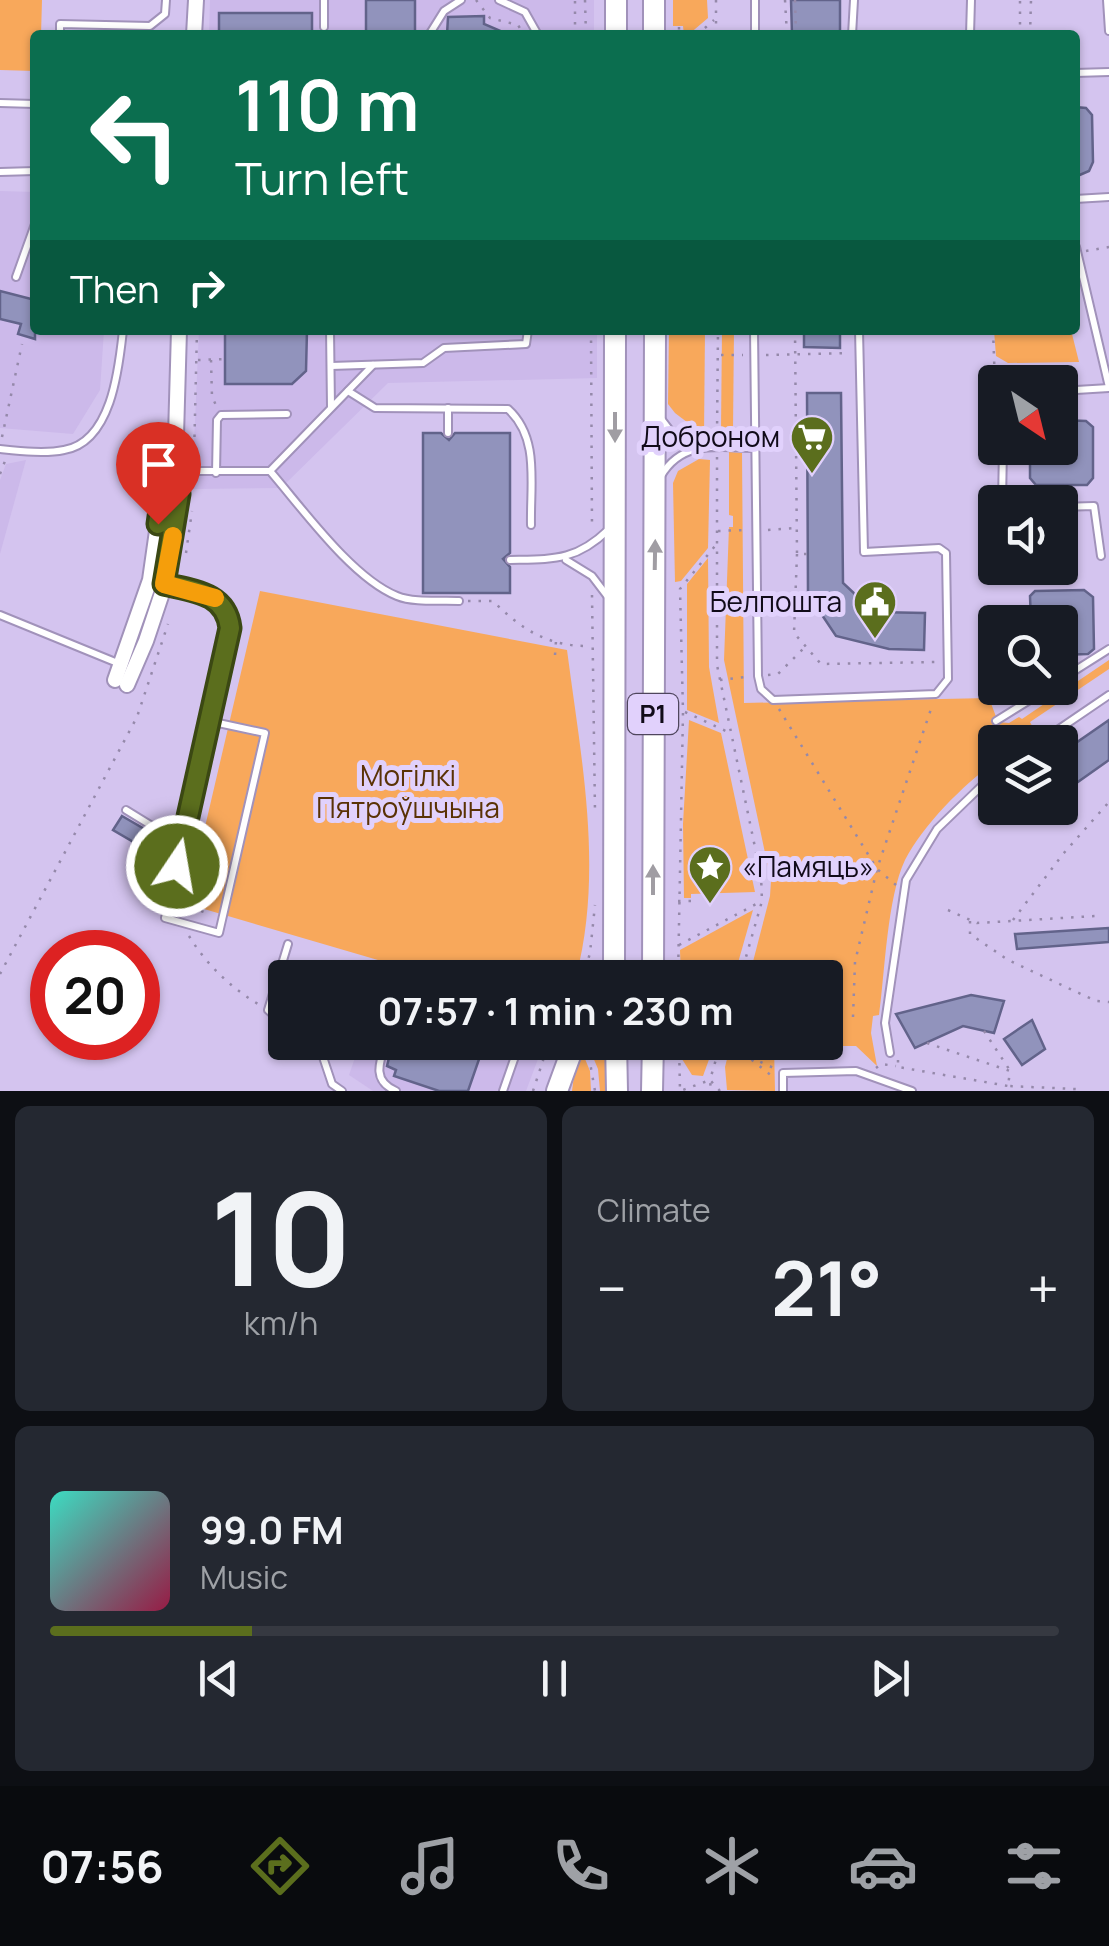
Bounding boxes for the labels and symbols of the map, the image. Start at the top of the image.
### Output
north arrow [978,365,1078,465]
one-way arrow [607,412,623,444]
supermarket icon: Доброном [789,414,835,475]
place label: Доброном [641,417,780,455]
pin [116,422,201,525]
one-way arrow [647,539,663,571]
public building icon: Белпошта [852,579,898,640]
place label: Белпошта [710,582,842,620]
road number: Р1 [628,694,678,734]
park label: Могілкі Пятроўшчына [316,756,500,826]
position arrow [125,814,229,918]
place icon: «Памяць» [687,844,733,905]
place label: «Памяць» [742,847,874,885]
one-way arrow [645,864,661,896]
speed limit sign: 20 [30,930,160,1060]

